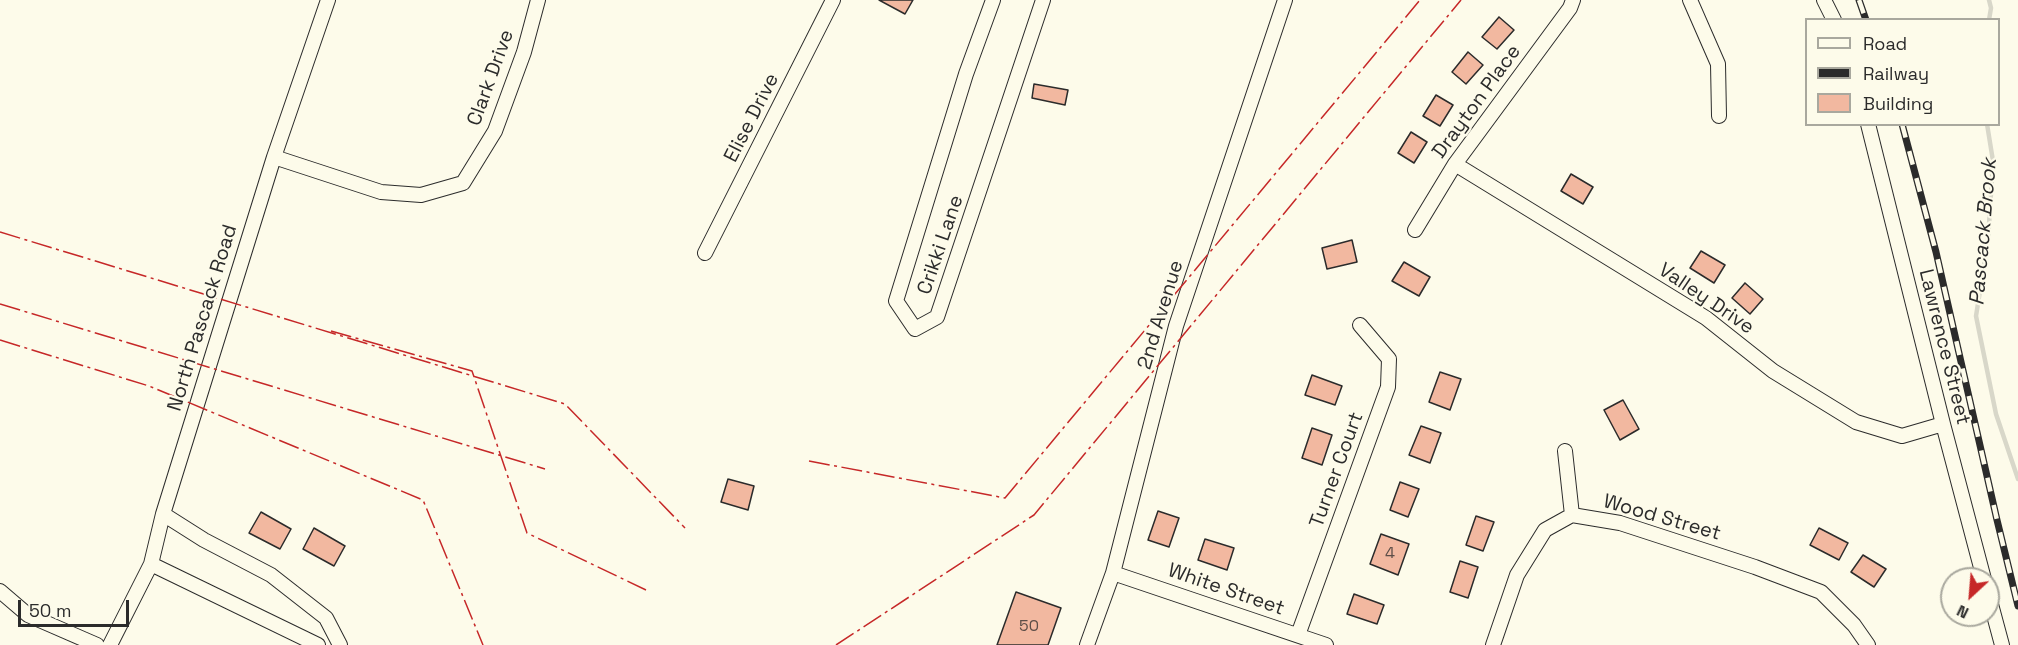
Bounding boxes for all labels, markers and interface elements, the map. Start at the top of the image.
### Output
legend [1805,18,2000,126]
street label: Clark Drive [463,27,519,129]
text: Road [1863,32,1907,55]
street label: Drayton Place [1428,41,1526,163]
text: Railway [1863,62,1929,85]
street label: Elise Drive [719,70,785,166]
text: Building [1863,92,1933,115]
water label: Pascack Brook [1965,157,2003,307]
street label: Crikki Lane [913,192,969,298]
street label: North Pascack Road [163,222,243,414]
street label: 2nd Avenue [1133,257,1189,373]
street label: Valley Drive [1654,258,1758,340]
street label: Lawrence Street [1913,267,1975,427]
street label: Turner Court [1305,409,1369,531]
street label: Wood Street [1600,490,1724,546]
house number: 4 [1385,544,1395,564]
street label: White Street [1165,559,1287,621]
north arrow [1940,567,2000,627]
scale bar [21,588,132,626]
text: 50 m [29,599,71,622]
text: N [1953,600,1972,624]
house number: 50 [1019,617,1039,637]

